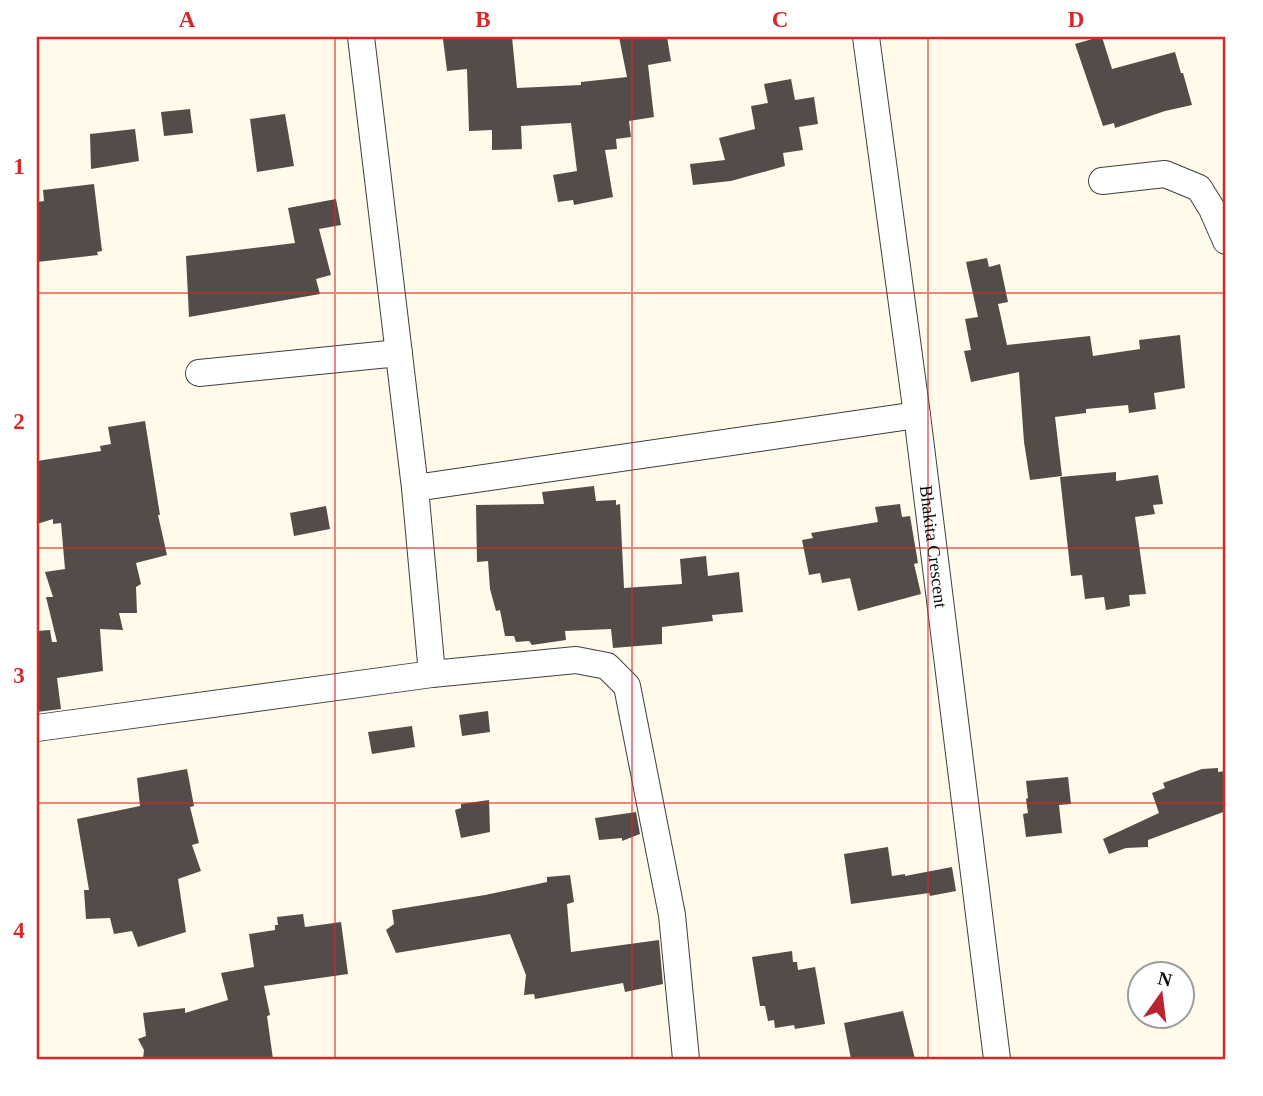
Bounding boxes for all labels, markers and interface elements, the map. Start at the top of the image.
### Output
text: A [179,7,196,32]
text: B [475,7,491,32]
text: C [772,7,788,32]
text: D [1068,7,1084,32]
text: 1 [13,154,25,179]
text: 2 [13,409,25,434]
street label: Bhakita Crescent [916,484,951,609]
text: 3 [13,663,25,688]
text: 4 [13,918,25,943]
north arrow [1126,960,1196,1030]
text: N [1156,967,1174,991]

